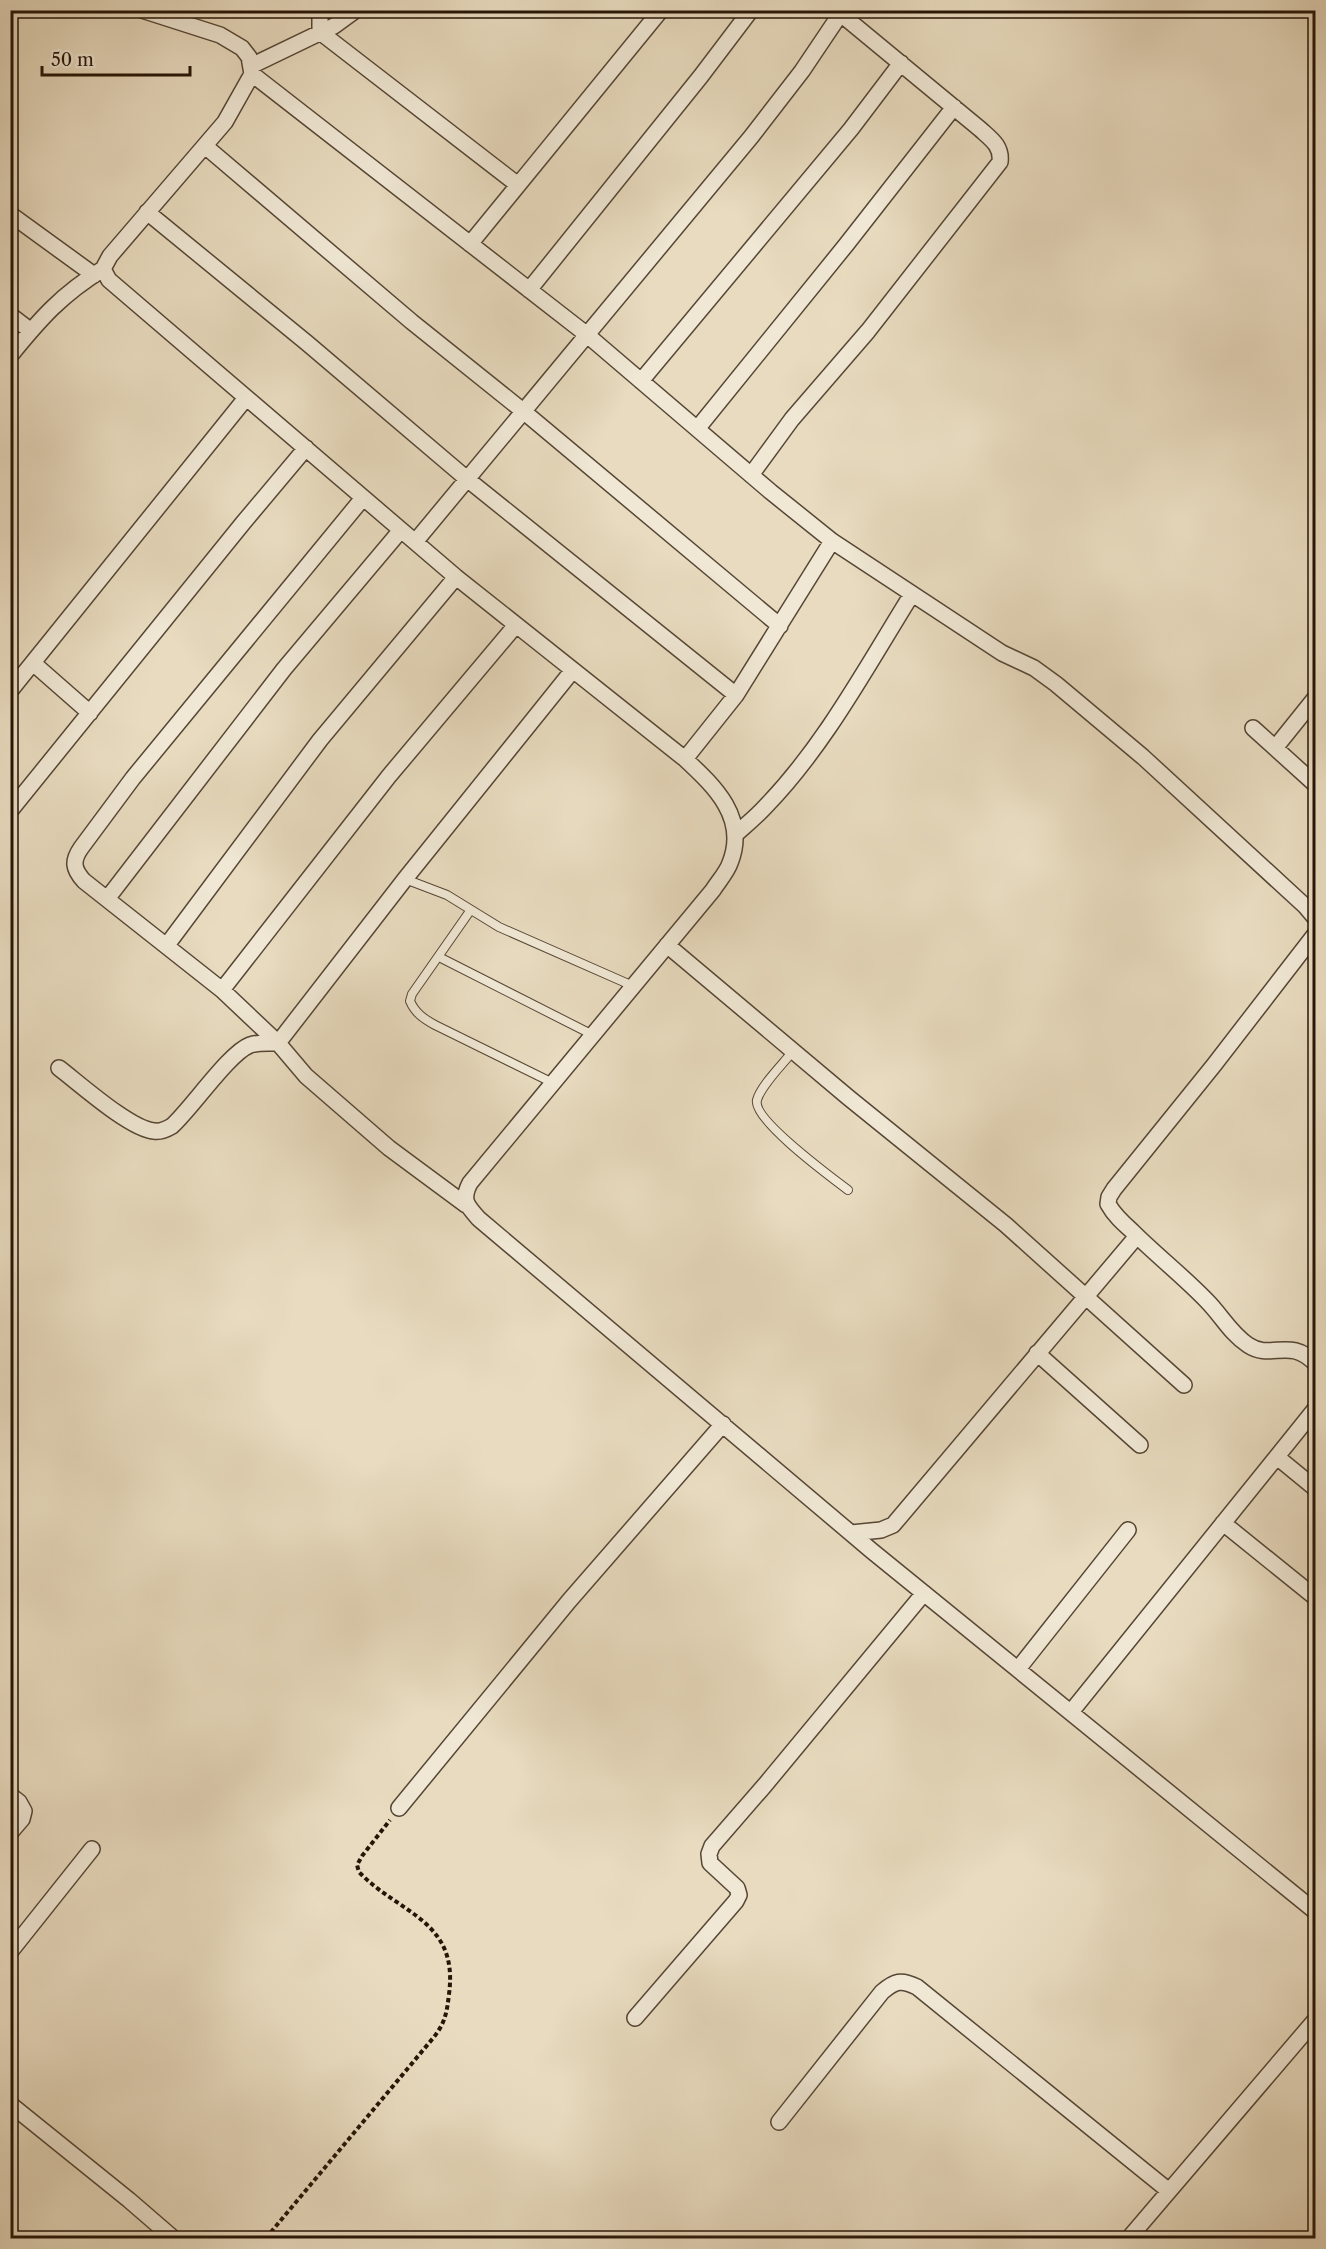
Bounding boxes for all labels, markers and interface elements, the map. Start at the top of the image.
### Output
scale bar [42,39,190,77]
text: 50 m [51,49,94,71]

